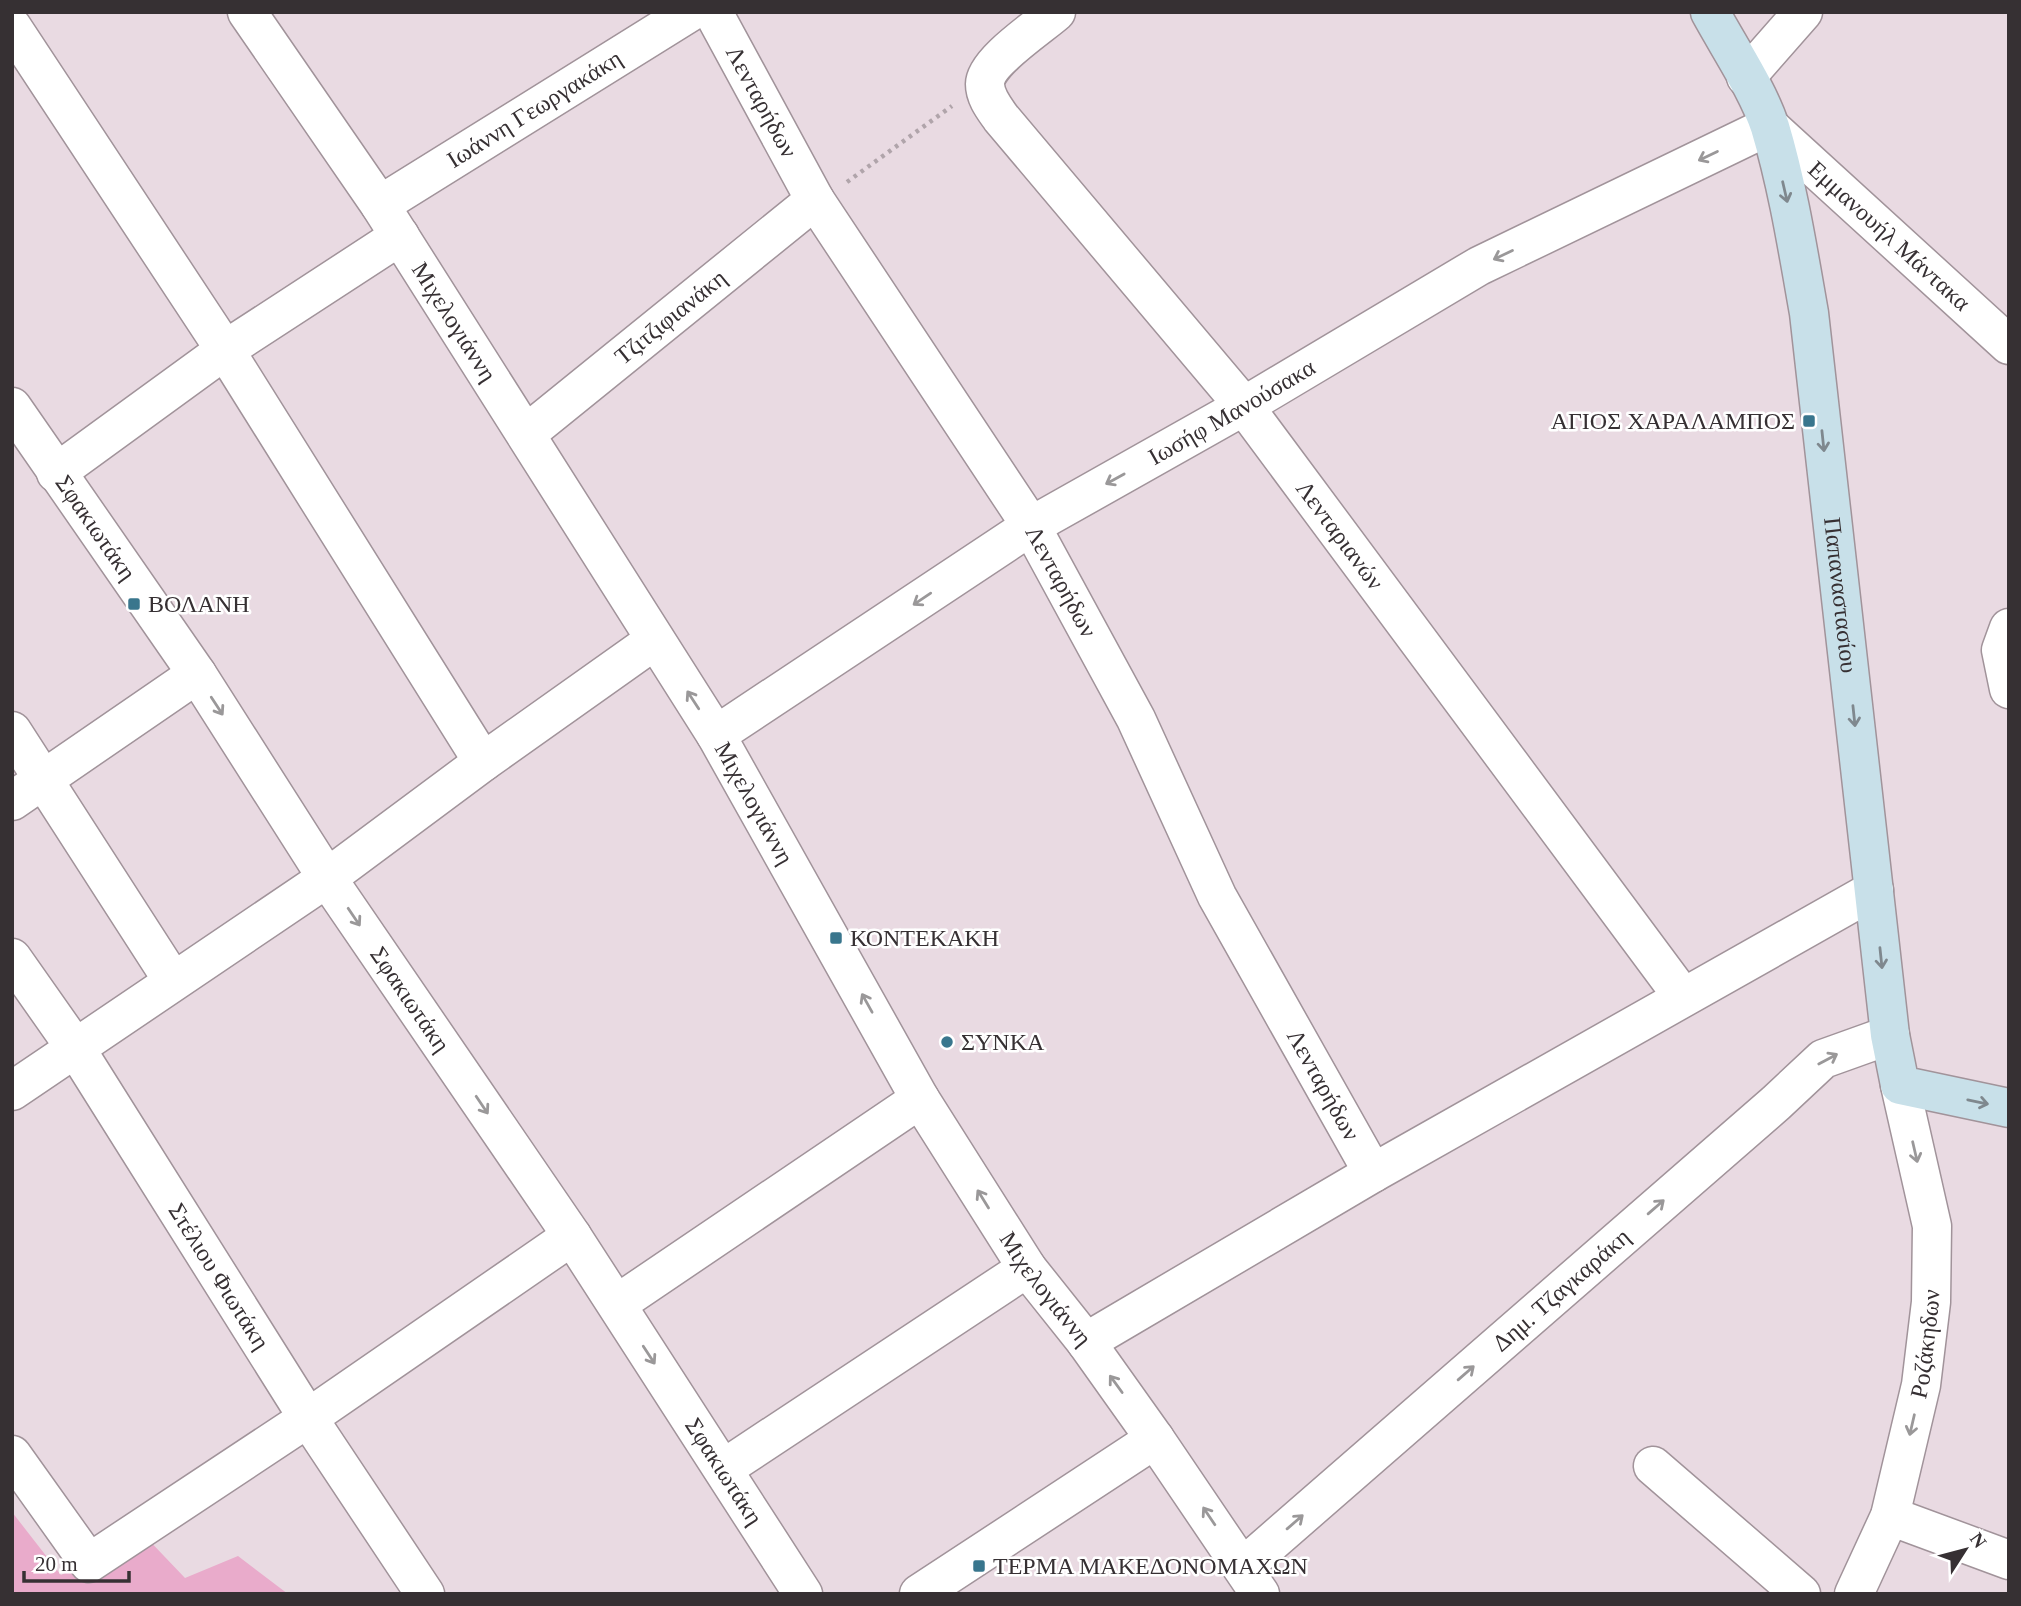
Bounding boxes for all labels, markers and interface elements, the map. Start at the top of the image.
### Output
street label: Λενταρήδων [721,41,802,162]
street label: Ιωάννη Γεωργακάκη [442,45,627,173]
one-way arrow [1698,149,1719,163]
street label: Εμμανουήλ Μάντακα [1803,156,1976,316]
one-way arrow [1779,180,1792,203]
one-way arrow [1493,248,1514,262]
street label: Μιχελογιάννη [407,258,502,387]
street label: Τζιτζιφιανάκη [610,264,731,370]
street label: Ιωσήφ Μανούσακα [1144,353,1320,470]
place label: ΑΓΙΟΣ ΧΑΡΑΛΑΜΠΟΣ [1551,408,1795,434]
marker: ΑΓΙΟΣ ΧΑΡΑΛΑΜΠΟΣ [1801,413,1817,429]
one-way arrow [1816,429,1829,452]
street label: Σφακιωτάκη [50,470,141,585]
one-way arrow [1106,472,1126,486]
street label: Λενταριανών [1291,476,1389,595]
street label: Παπαναστασίου [1819,516,1862,674]
street label: Λενταρήδων [1020,521,1102,642]
place label: ΒΟΛΑΝΗ [148,591,250,617]
one-way arrow [913,591,932,606]
marker: ΒΟΛΑΝΗ [126,596,142,612]
one-way arrow [686,690,700,710]
one-way arrow [210,695,224,715]
one-way arrow [1848,704,1861,727]
street label: Μιχελογιάννη [710,737,799,869]
one-way arrow [347,907,361,926]
place label: ΚΟΝΤΕΚΑΚΗ [850,925,999,951]
marker: ΚΟΝΤΕΚΑΚΗ [828,930,844,946]
street label: Σφακιωτάκη [365,942,455,1057]
one-way arrow [1875,946,1888,969]
one-way arrow [860,994,874,1014]
street label: Λενταρήδων [1282,1025,1365,1145]
place label: ΣΥΝΚΑ [961,1029,1045,1055]
marker: ΣΥΝΚΑ [939,1034,955,1050]
one-way arrow [1817,1051,1838,1065]
one-way arrow [475,1095,490,1114]
one-way arrow [1967,1096,1989,1109]
one-way arrow [1909,1140,1923,1163]
one-way arrow [976,1189,990,1209]
street label: Στέλιου Φιωτάκη [163,1199,275,1354]
one-way arrow [1647,1199,1665,1215]
street label: Δημ. Τζαγκαράκη [1487,1223,1635,1357]
street label: Μιχελογιάννη [994,1227,1097,1351]
street label: Ροζάκηδων [1905,1289,1944,1401]
one-way arrow [642,1345,657,1364]
one-way arrow [1457,1365,1475,1381]
one-way arrow [1108,1375,1123,1393]
one-way arrow [1904,1413,1917,1435]
street label: Σφακιωτάκη [680,1414,768,1530]
one-way arrow [1202,1507,1216,1527]
one-way arrow [1286,1514,1304,1530]
north arrow [1930,1515,2000,1585]
text: N [1966,1529,1991,1552]
scale bar [24,1540,130,1584]
text: 20 m [35,1552,78,1576]
place label: ΤΕΡΜΑ ΜΑΚΕΔΟΝΟΜΑΧΩΝ [993,1553,1308,1579]
marker: ΤΕΡΜΑ ΜΑΚΕΔΟΝΟΜΑΧΩΝ [971,1558,987,1574]

